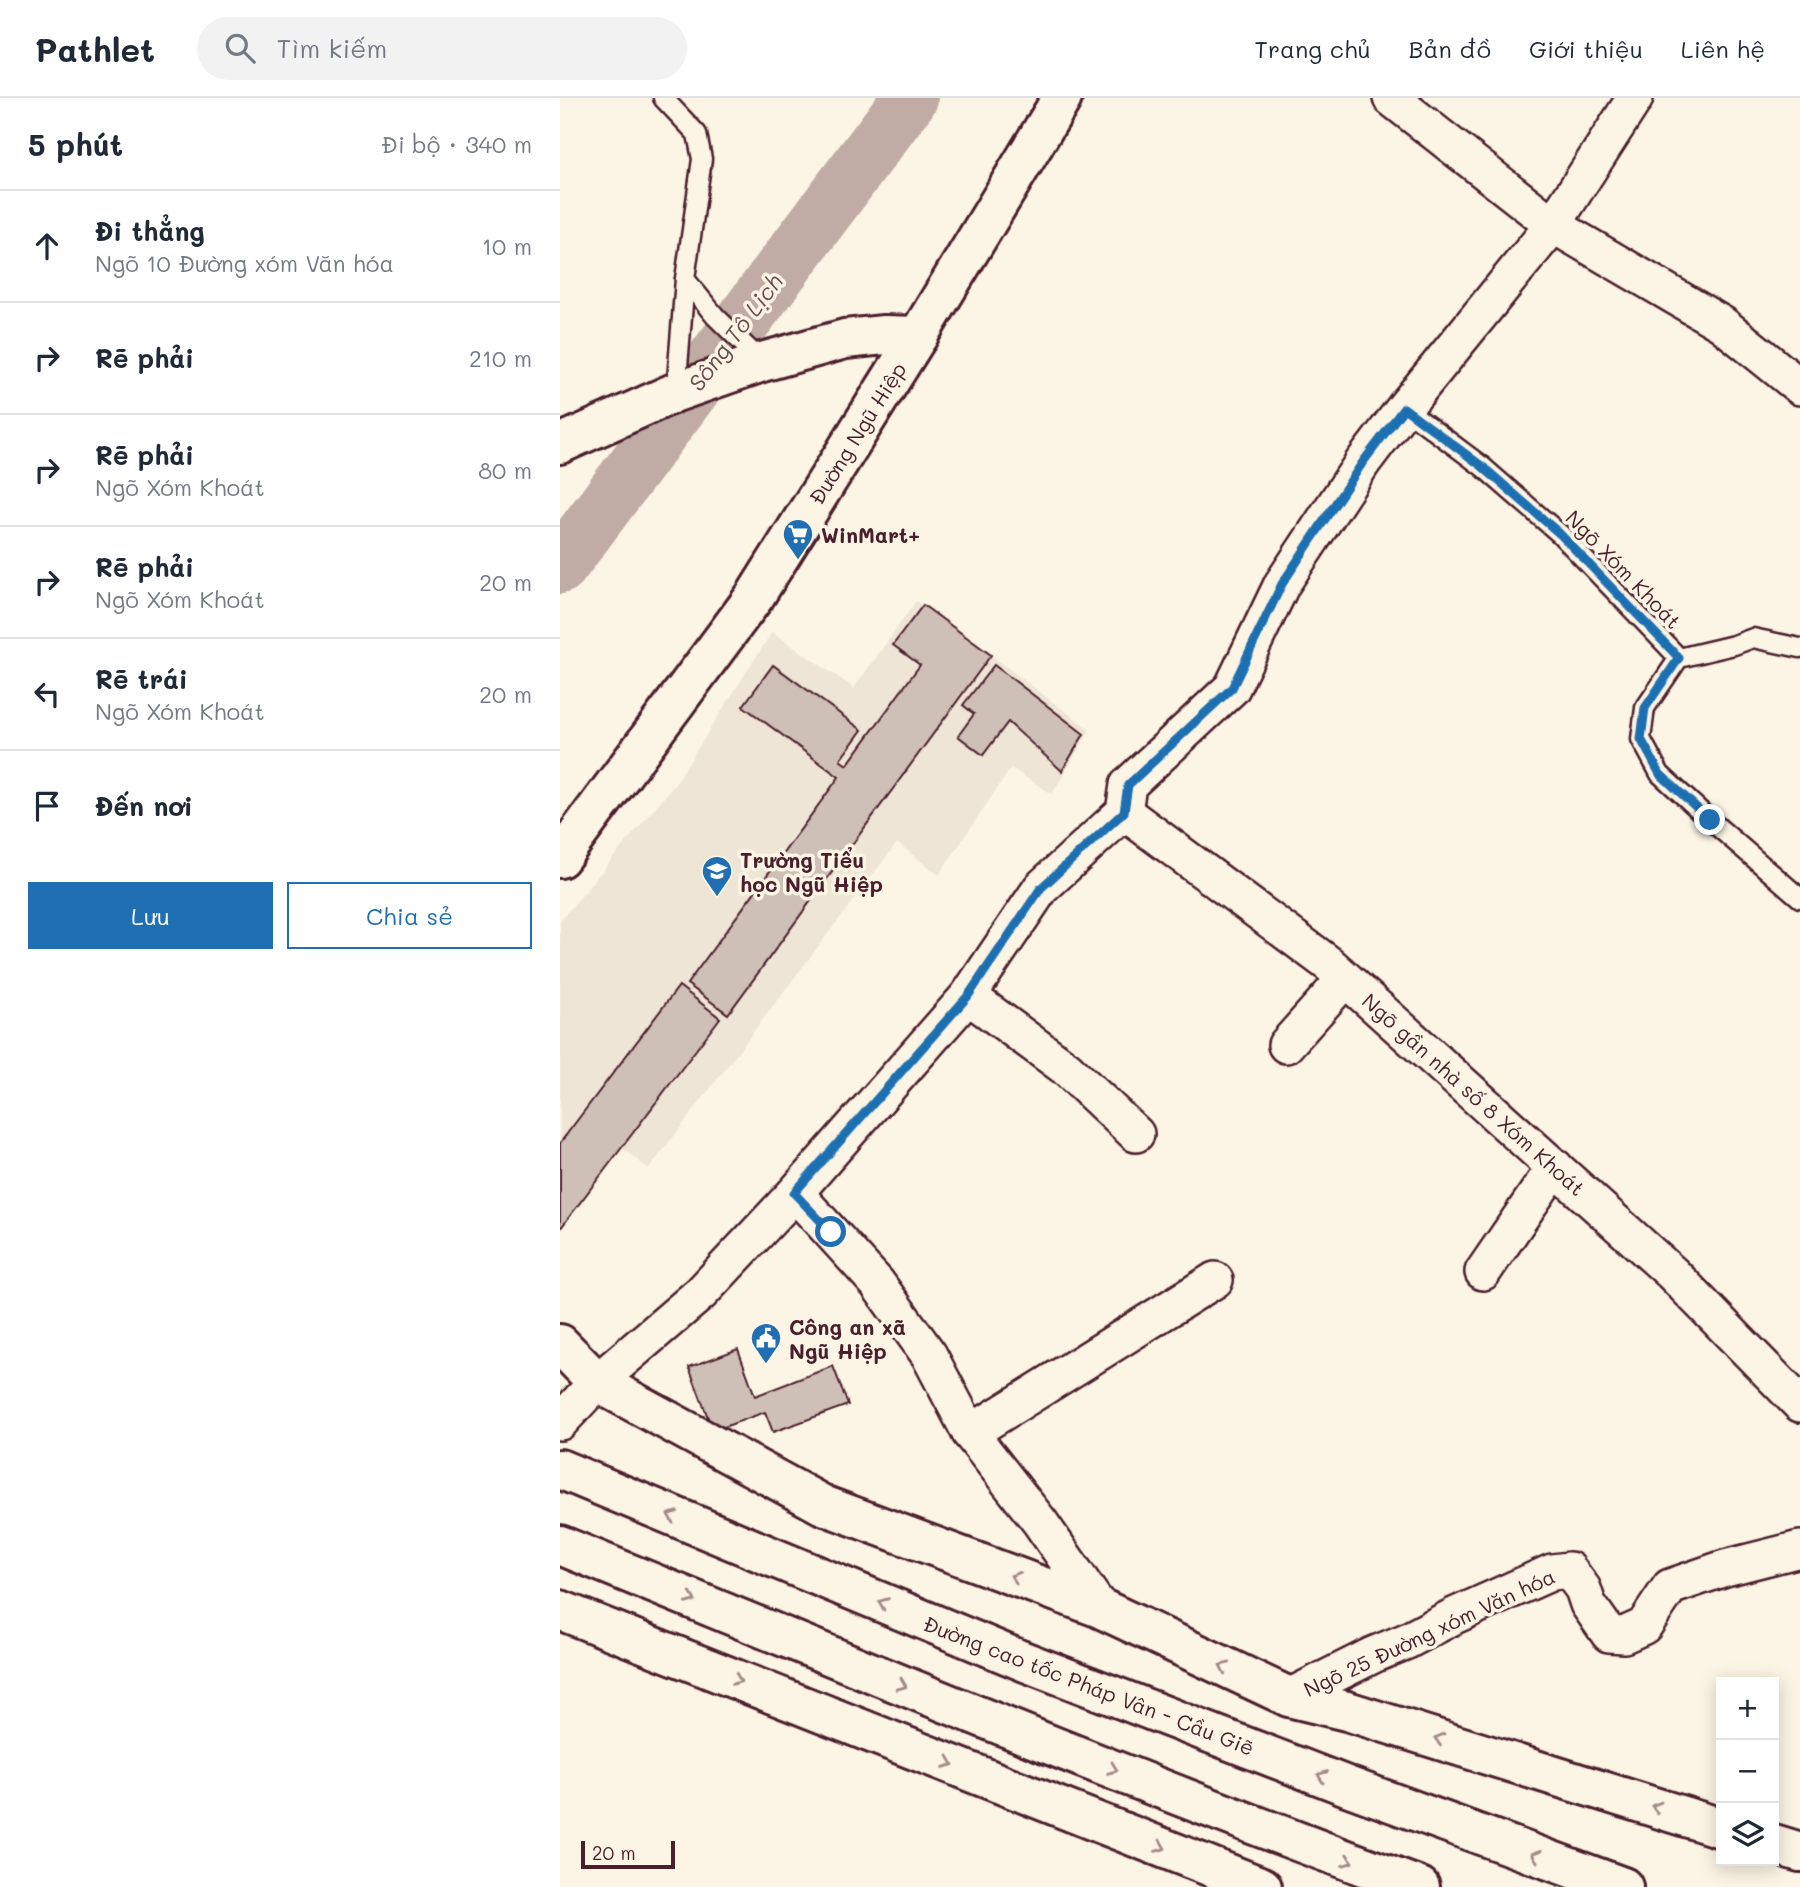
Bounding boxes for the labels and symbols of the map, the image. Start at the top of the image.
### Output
water label: Sông Tô Lịch [681,267,789,397]
street label: Đường Ngũ Hiệp [802,357,912,509]
street label: Ngõ Xóm Khoát [1561,504,1687,634]
supermarket icon: WinMart+ [781,517,815,561]
place label: WinMart+ [821,521,920,548]
route end [1694,804,1725,835]
place label: Trường Tiểu học Ngũ Hiệp [740,846,883,897]
school or university icon: Trường Tiểu học Ngũ Hiệp [700,854,734,898]
street label: Ngõ gần nhà số 8 Xóm Khoát [1357,987,1591,1201]
route start [815,1216,846,1247]
place label: Công an xã Ngũ Hiệp [789,1313,906,1364]
public building icon: Công an xã Ngũ Hiệp [749,1321,783,1365]
one-way arrow [667,1510,680,1524]
street label: Ngõ 25 Đường xóm Văn hóa [1299,1562,1559,1702]
one-way arrow [1010,1571,1022,1585]
one-way arrow [685,1590,697,1604]
one-way arrow [877,1597,890,1611]
street label: Đường cao tốc Pháp Vân - Cầu Giẽ [920,1609,1258,1761]
one-way arrow [1219,1661,1231,1675]
one-way arrow [731,1671,743,1685]
one-way arrow [895,1676,907,1690]
one-way arrow [1433,1733,1445,1748]
one-way arrow [943,1755,955,1769]
one-way arrow [1107,1760,1119,1774]
one-way arrow [1317,1771,1329,1785]
one-way arrow [1650,1801,1662,1816]
scale bar [581,1838,676,1870]
one-way arrow [1154,1838,1166,1852]
one-way arrow [1530,1849,1542,1863]
one-way arrow [1341,1852,1353,1866]

